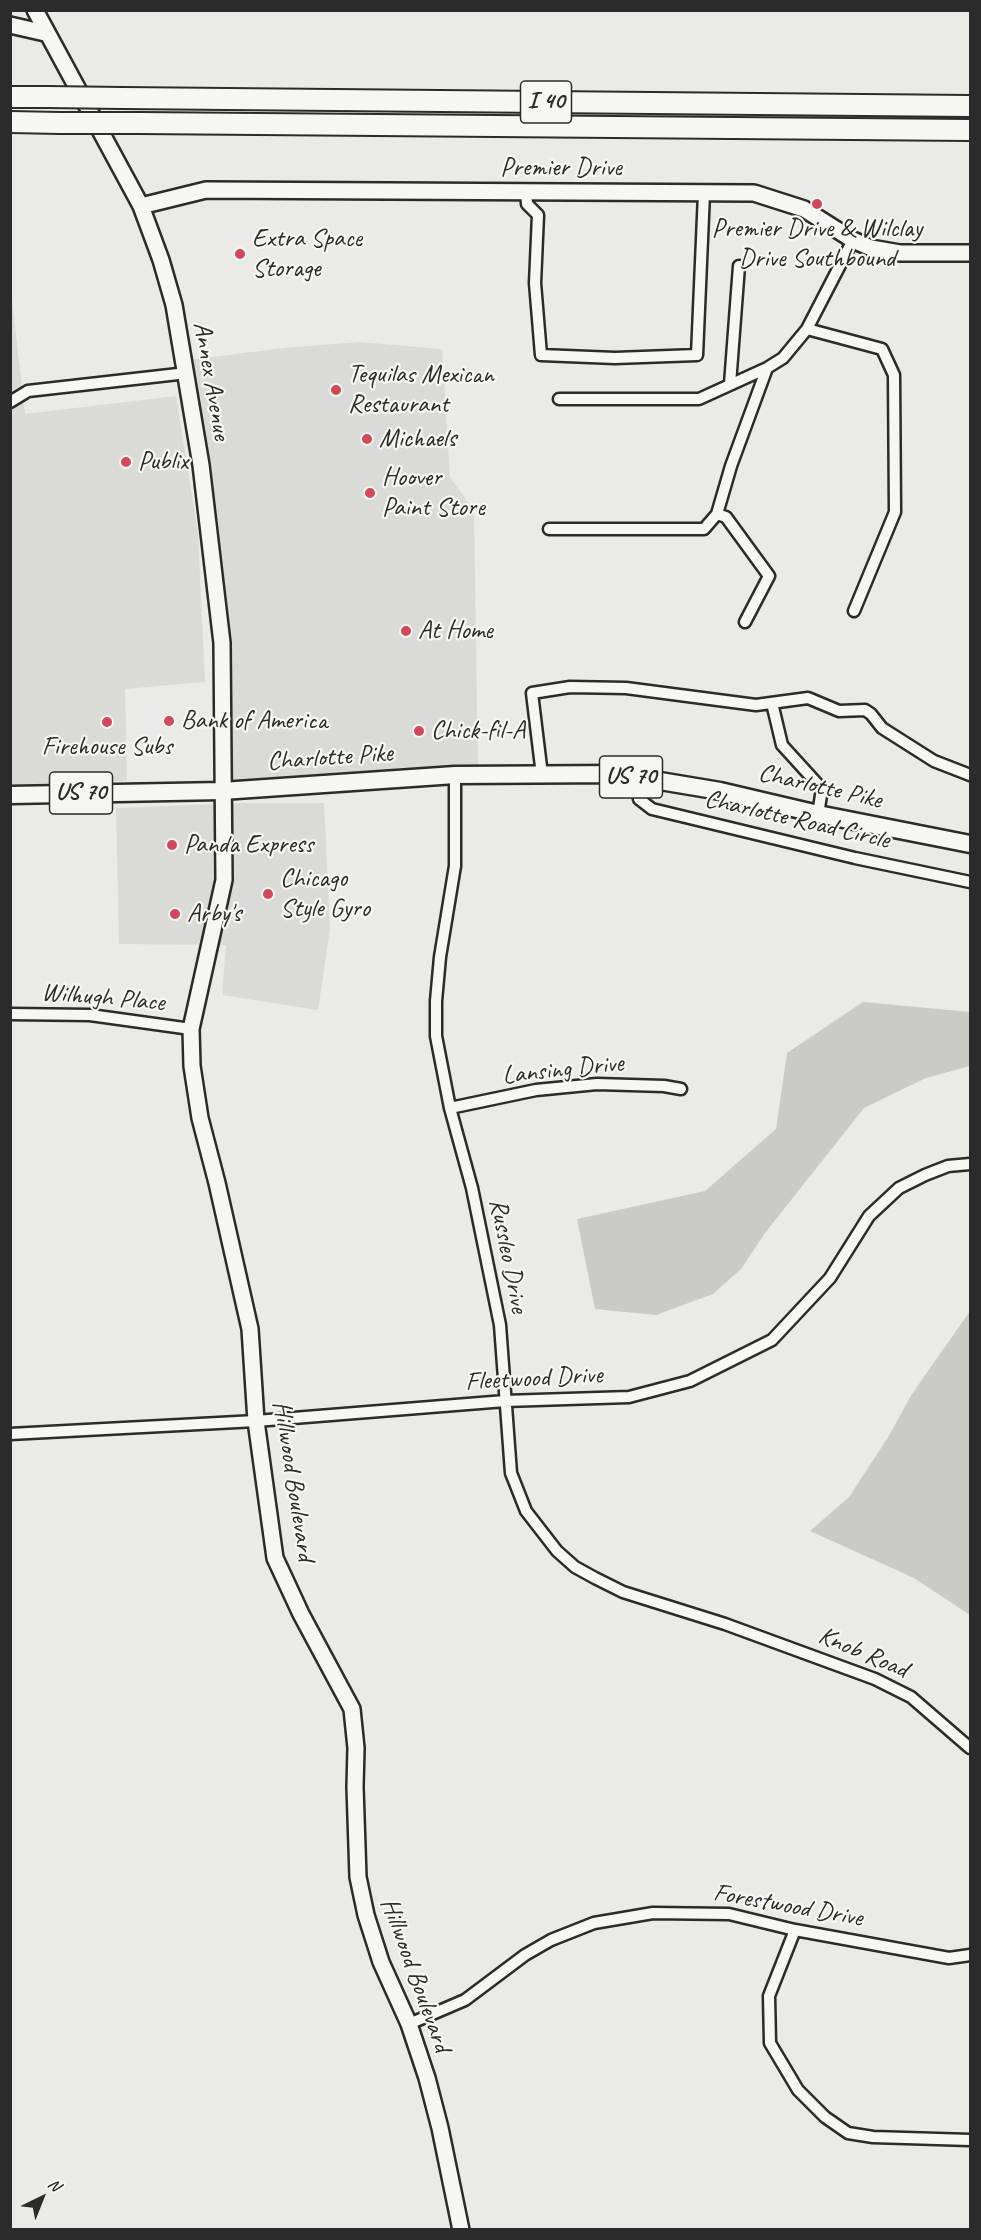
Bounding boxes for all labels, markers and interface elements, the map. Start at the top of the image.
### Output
road number: I 40 [520,81,572,123]
street label: Premier Drive [500,152,622,184]
marker: Premier Drive & Wilclay Drive Southbound [810,197,824,211]
place label: Premier Drive & Wilclay Drive Southbound [712,213,922,274]
place label: Extra Space Storage [252,223,362,284]
marker: Extra Space Storage [233,247,247,261]
street label: Annex Avenue [185,319,237,443]
place label: Tequilas Mexican Restaurant [348,359,494,420]
marker: Tequilas Mexican Restaurant [329,383,343,397]
place label: Michaels [379,423,456,455]
marker: Michaels [360,432,374,446]
place label: Publix [138,446,188,478]
marker: Publix [119,455,133,469]
place label: Hoover Paint Store [382,462,485,524]
marker: Hoover Paint Store [363,486,377,500]
place label: At Home [418,615,493,647]
marker: At Home [399,624,413,638]
place label: Bank of America [181,705,327,737]
marker: Bank of America [162,714,176,728]
marker: Firehouse Subs [100,715,114,729]
place label: Chick-fil-A [431,715,525,747]
marker: Chick-fil-A [412,724,426,738]
place label: Firehouse Subs [42,731,172,763]
street label: Charlotte Pike [266,738,394,778]
road number: US 70 [600,756,662,798]
street label: Charlotte Pike [755,758,885,816]
road number: US 70 [50,772,112,814]
street label: Charlotte Road Circle [701,784,893,856]
place label: Panda Express [184,829,313,861]
marker: Panda Express [165,838,179,852]
place label: Chicago Style Gyro [280,863,370,924]
marker: Chicago Style Gyro [261,887,275,901]
place label: Arby's [187,898,241,930]
marker: Arby's [168,907,182,921]
street label: Wilhugh Place [40,977,166,1019]
street label: Lansing Drive [501,1048,625,1092]
street label: Russleo Drive [482,1196,534,1316]
street label: Fleetwood Drive [465,1360,603,1398]
street label: Hillwood Boulevard [265,1399,321,1563]
street label: Knob Road [814,1620,912,1686]
street label: Forestwood Drive [711,1878,865,1934]
street label: Hillwood Boulevard [373,1894,457,2056]
north arrow [12,2168,72,2228]
text: N [44,2174,65,2196]

